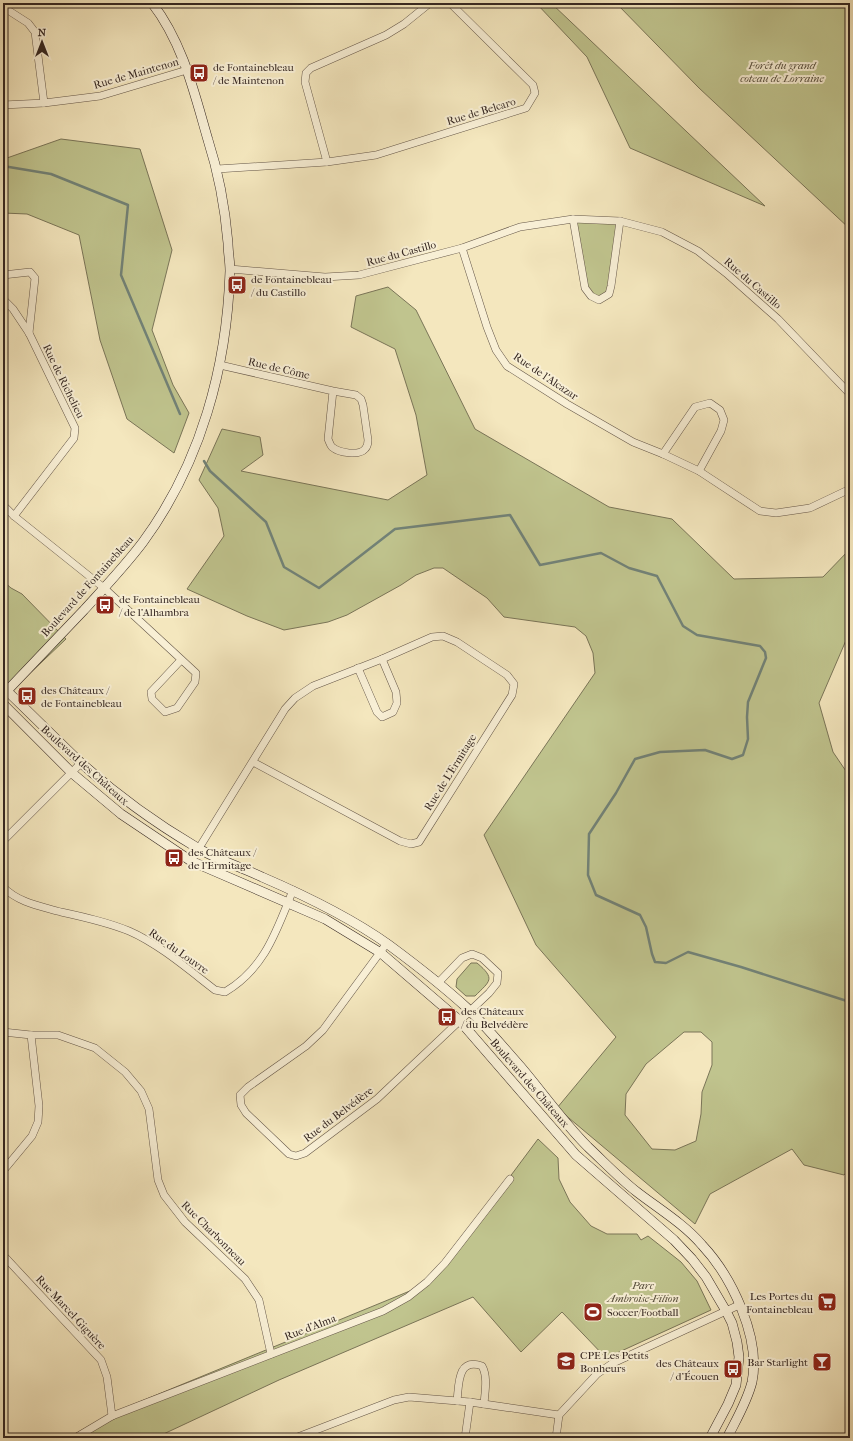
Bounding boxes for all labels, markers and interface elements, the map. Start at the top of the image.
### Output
north arrow [22,22,62,62]
text: N [38,26,47,39]
street label: Rue de Maintenon [92,55,181,92]
park label: Forêt du grand coteau de Lorraine [740,59,824,85]
place label: de Fontainebleau / de Maintenon [212,61,295,87]
bus stop icon: de Fontainebleau / de Maintenon [188,62,210,84]
street label: Rue de Belcaro [445,95,517,128]
street label: Rue du Castillo [365,238,438,269]
street label: Rue du Castillo [721,255,784,312]
place label: de Fontainebleau / du Castillo [250,273,333,299]
bus stop icon: de Fontainebleau / du Castillo [226,274,248,296]
street label: Rue de Richelieu [40,342,87,421]
street label: Rue de l'Alcazar [511,350,581,403]
street label: Rue de Côme [247,355,312,382]
street label: Boulevard de Fontainebleau [39,533,137,639]
place label: de Fontainebleau / de l'Alhambra [118,593,201,619]
bus stop icon: de Fontainebleau / de l'Alhambra [94,594,116,616]
place label: des Châteaux / de Fontainebleau [41,684,123,710]
bus stop icon: des Châteaux / de Fontainebleau [16,685,38,707]
street label: Boulevard des Châteaux [38,723,131,808]
street label: Rue de L'Ermitage [422,731,480,813]
place label: des Châteaux / de l'Ermitage [188,846,257,872]
bus stop icon: des Châteaux / de l'Ermitage [163,847,185,869]
street label: Rue du Louvre [146,926,212,977]
place label: des Châteaux / du Belvédère [460,1005,529,1031]
bus stop icon: des Châteaux / du Belvédère [436,1006,458,1028]
street label: Boulevard des Châteaux [488,1036,572,1131]
street label: Rue du Belvédère [301,1084,376,1145]
street label: Rue Charbonneau [179,1198,249,1269]
street label: Rue Marcel-Giguère [33,1273,109,1352]
park label: Parc Ambroise-Filion [605,1279,679,1305]
place label: Les Portes du Fontainebleau [746,1290,814,1316]
supermarket icon: Les Portes du Fontainebleau [816,1291,838,1313]
sports icon: Soccer/Football [582,1301,604,1323]
place label: Soccer/Football [607,1306,679,1319]
street label: Rue d'Alma [283,1311,339,1343]
place label: CPE Les Petits Bonheurs [580,1349,649,1375]
school or university icon: CPE Les Petits Bonheurs [555,1350,577,1372]
bar icon: Bar Starlight [811,1351,833,1373]
place label: Bar Starlight [747,1356,808,1369]
place label: des Châteaux / d'Écouen [656,1357,720,1383]
bus stop icon: des Châteaux / d'Écouen [722,1358,744,1380]

